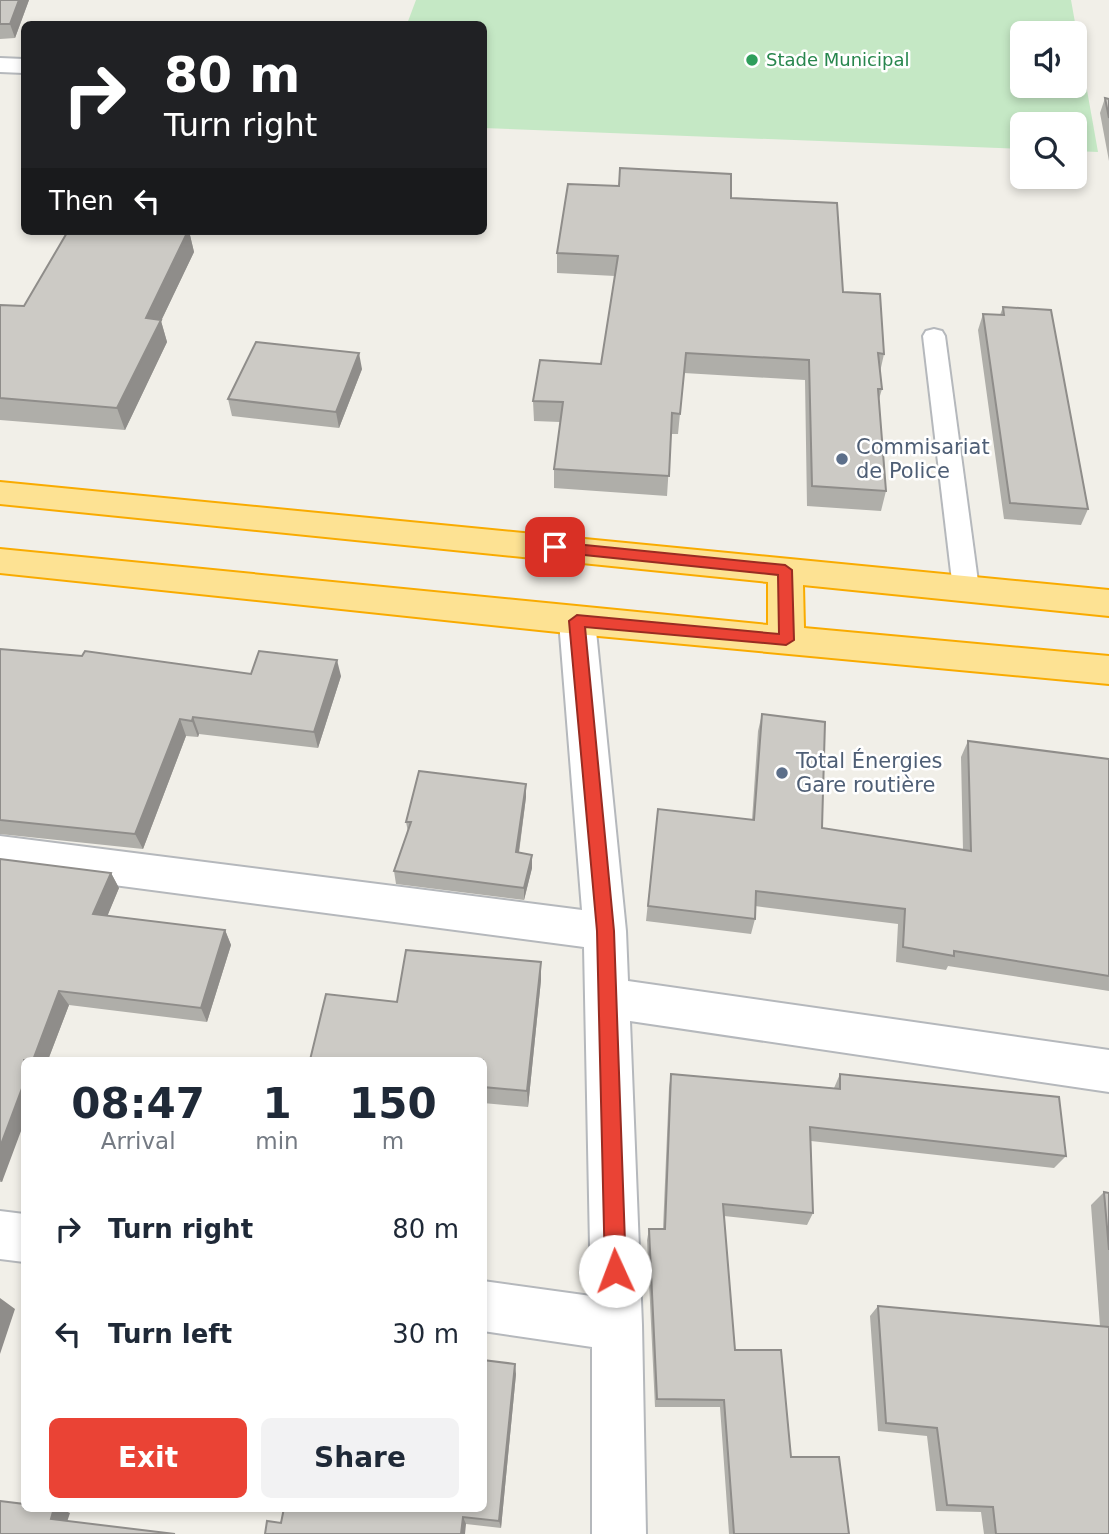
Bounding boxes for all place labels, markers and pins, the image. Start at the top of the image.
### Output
place label: Stade Municipal [766,49,909,70]
marker: Stade Municipal [744,52,760,68]
place label: Commisariat de Police [856,435,990,483]
marker: Commisariat de Police [834,451,850,467]
pin [525,517,585,577]
place label: Total Énergies Gare routière [795,748,943,797]
marker: Total Énergies Gare routière [774,765,790,781]

